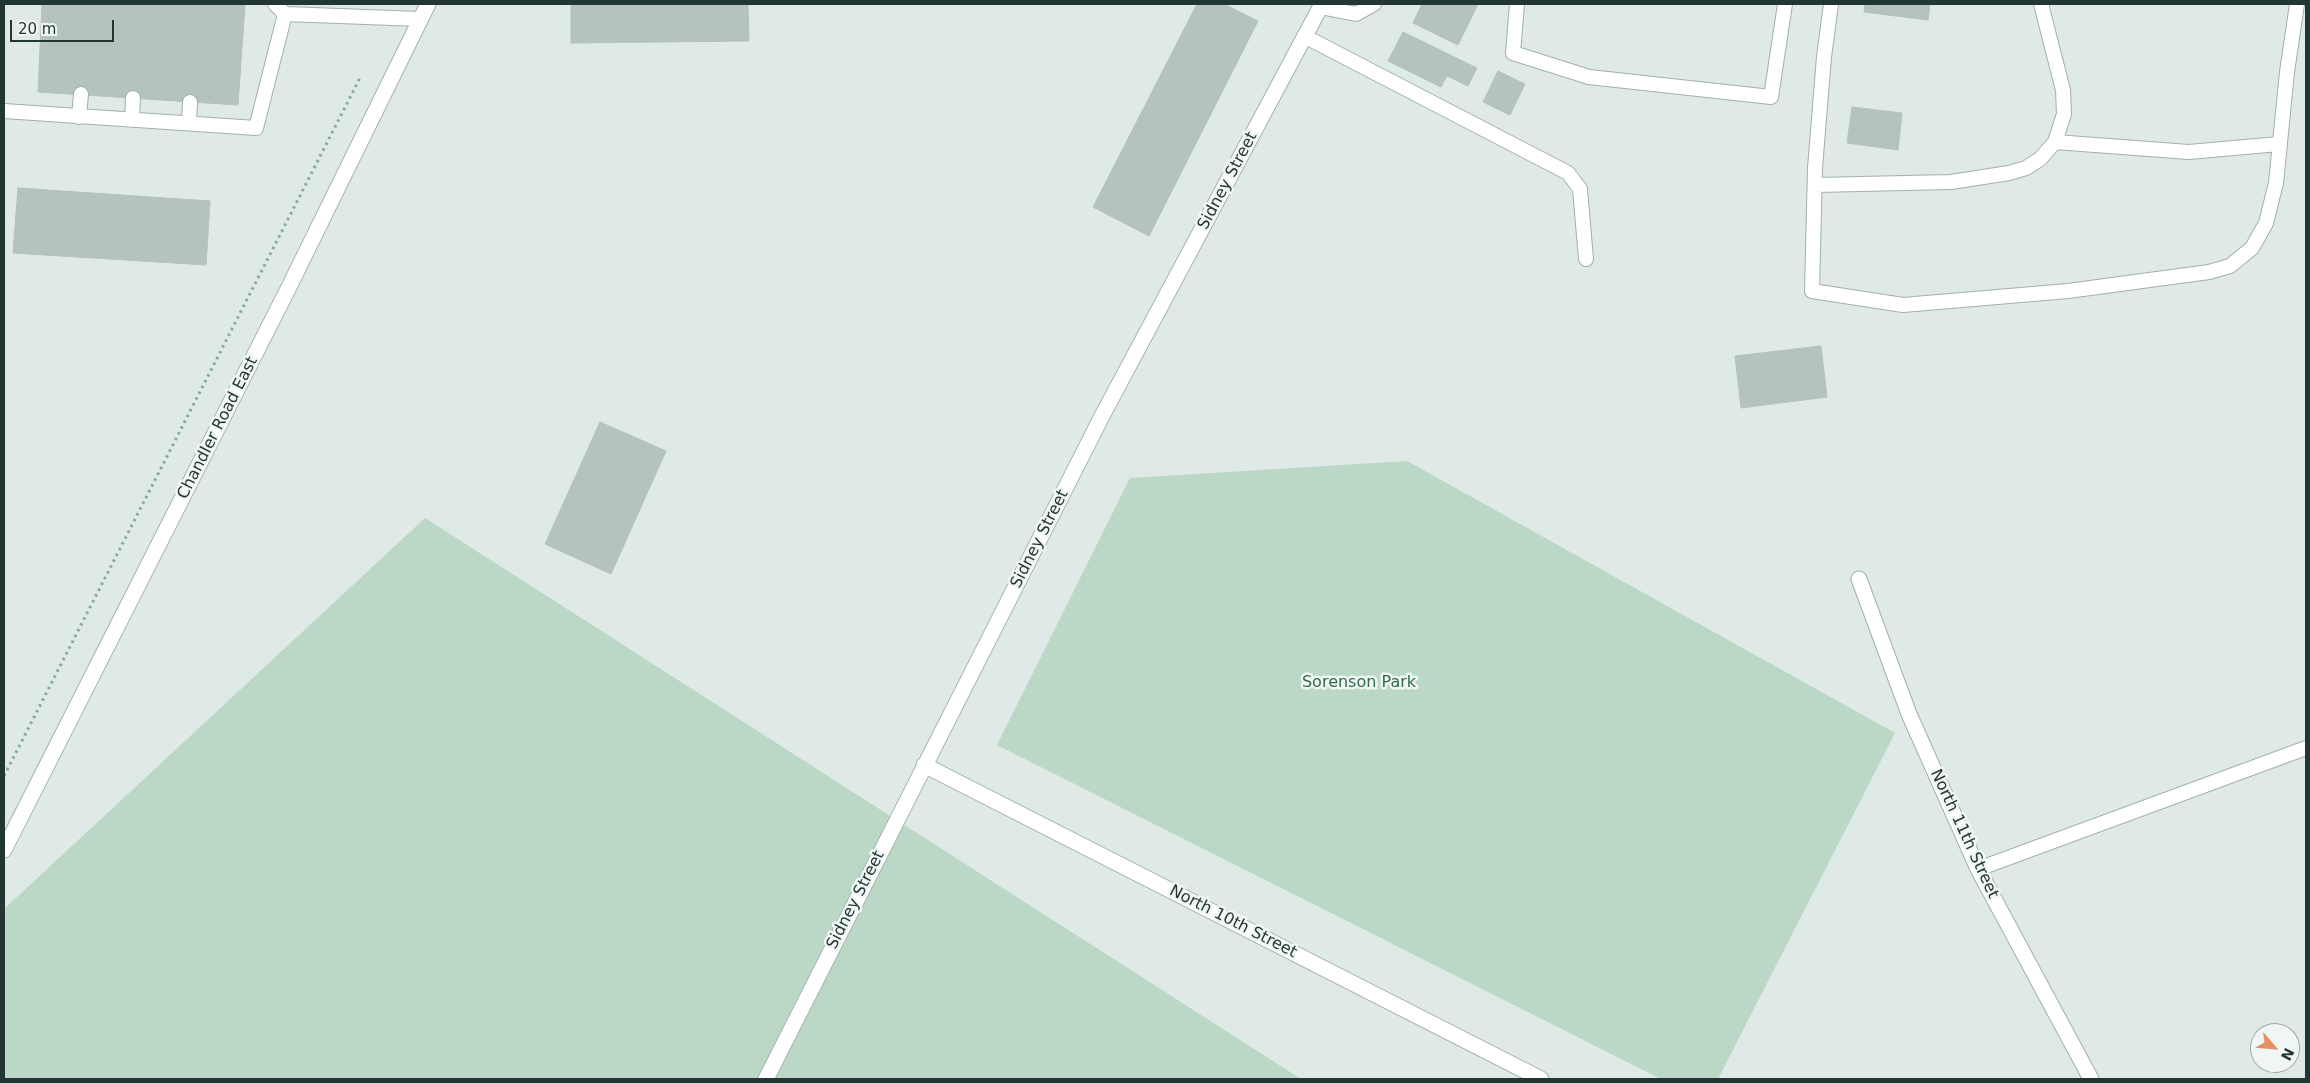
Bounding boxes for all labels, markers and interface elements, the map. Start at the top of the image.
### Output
scale bar [12,10,116,42]
text: 20 m [18,20,56,38]
street label: Sidney Street [1194,129,1262,233]
street label: Chandler Road East [174,354,262,502]
street label: Sidney Street [1007,487,1073,591]
park label: Sorenson Park [1302,673,1416,693]
street label: North 11th Street [1926,766,2002,902]
street label: Sidney Street [823,848,889,952]
street label: North 10th Street [1166,882,1300,962]
north arrow [2250,1023,2300,1073]
text: N [2278,1046,2297,1063]

